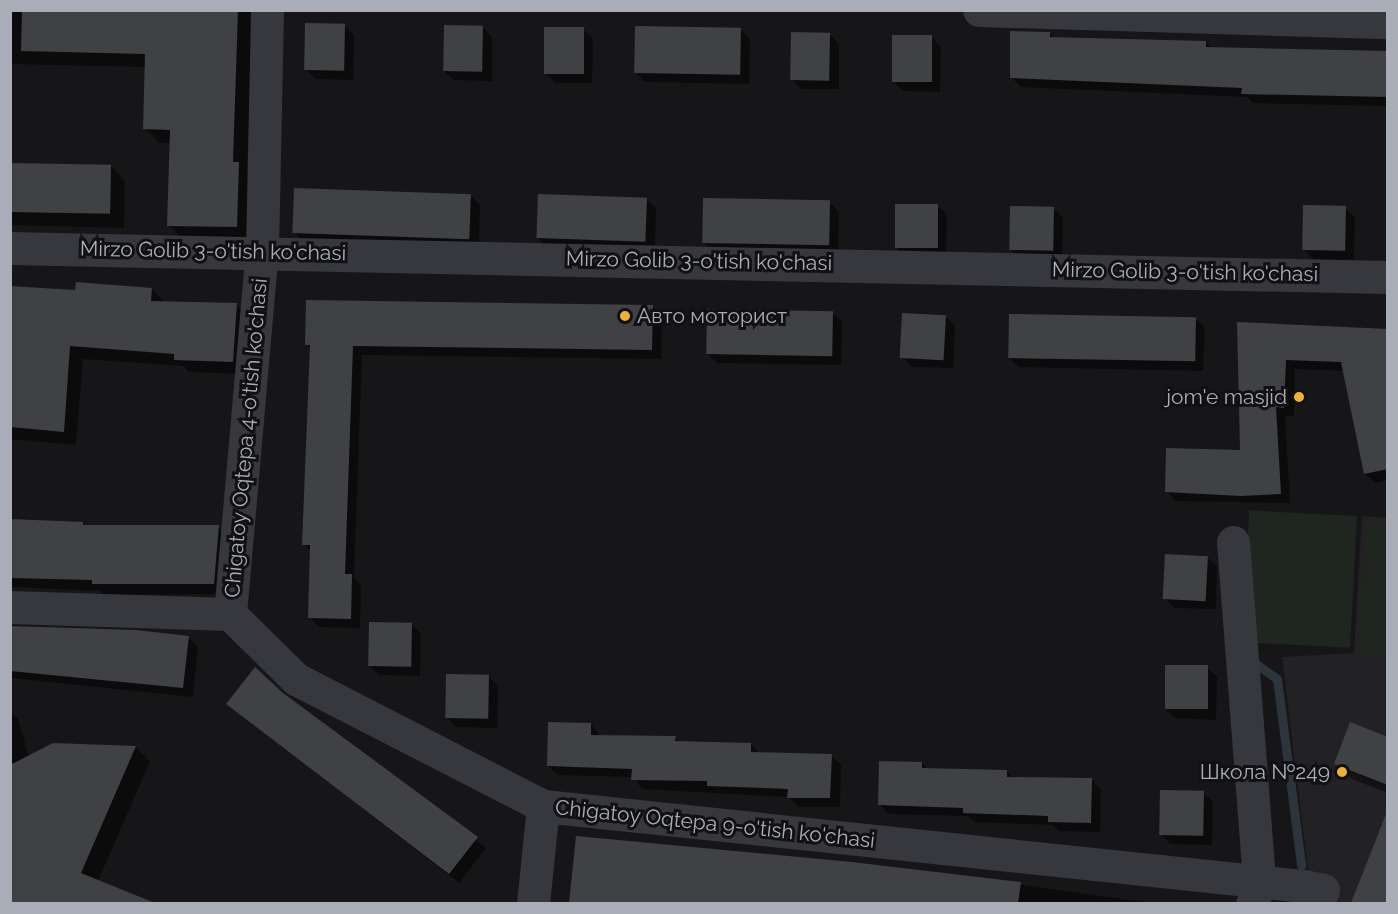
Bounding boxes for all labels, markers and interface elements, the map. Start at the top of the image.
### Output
street label: Mirzo Golib 3-o'tish ko'chasi [80,236,346,266]
street label: Mirzo Golib 3-o'tish ko'chasi [566,246,832,276]
street label: Mirzo Golib 3-o'tish ko'chasi [1052,257,1318,287]
street label: Chigatoy Oqtepa 4-o'tish ko'chasi [219,277,273,599]
place label: Авто моторист [637,303,787,329]
marker: Авто моторист [618,309,632,323]
place label: jom'e masjid [1166,384,1287,410]
marker: jom'e masjid [1292,390,1306,404]
place label: Школа №249 [1200,759,1330,785]
marker: Школа №249 [1335,765,1349,779]
street label: Chigatoy Oqtepa 9-o'tish ko'chasi [554,795,876,853]

